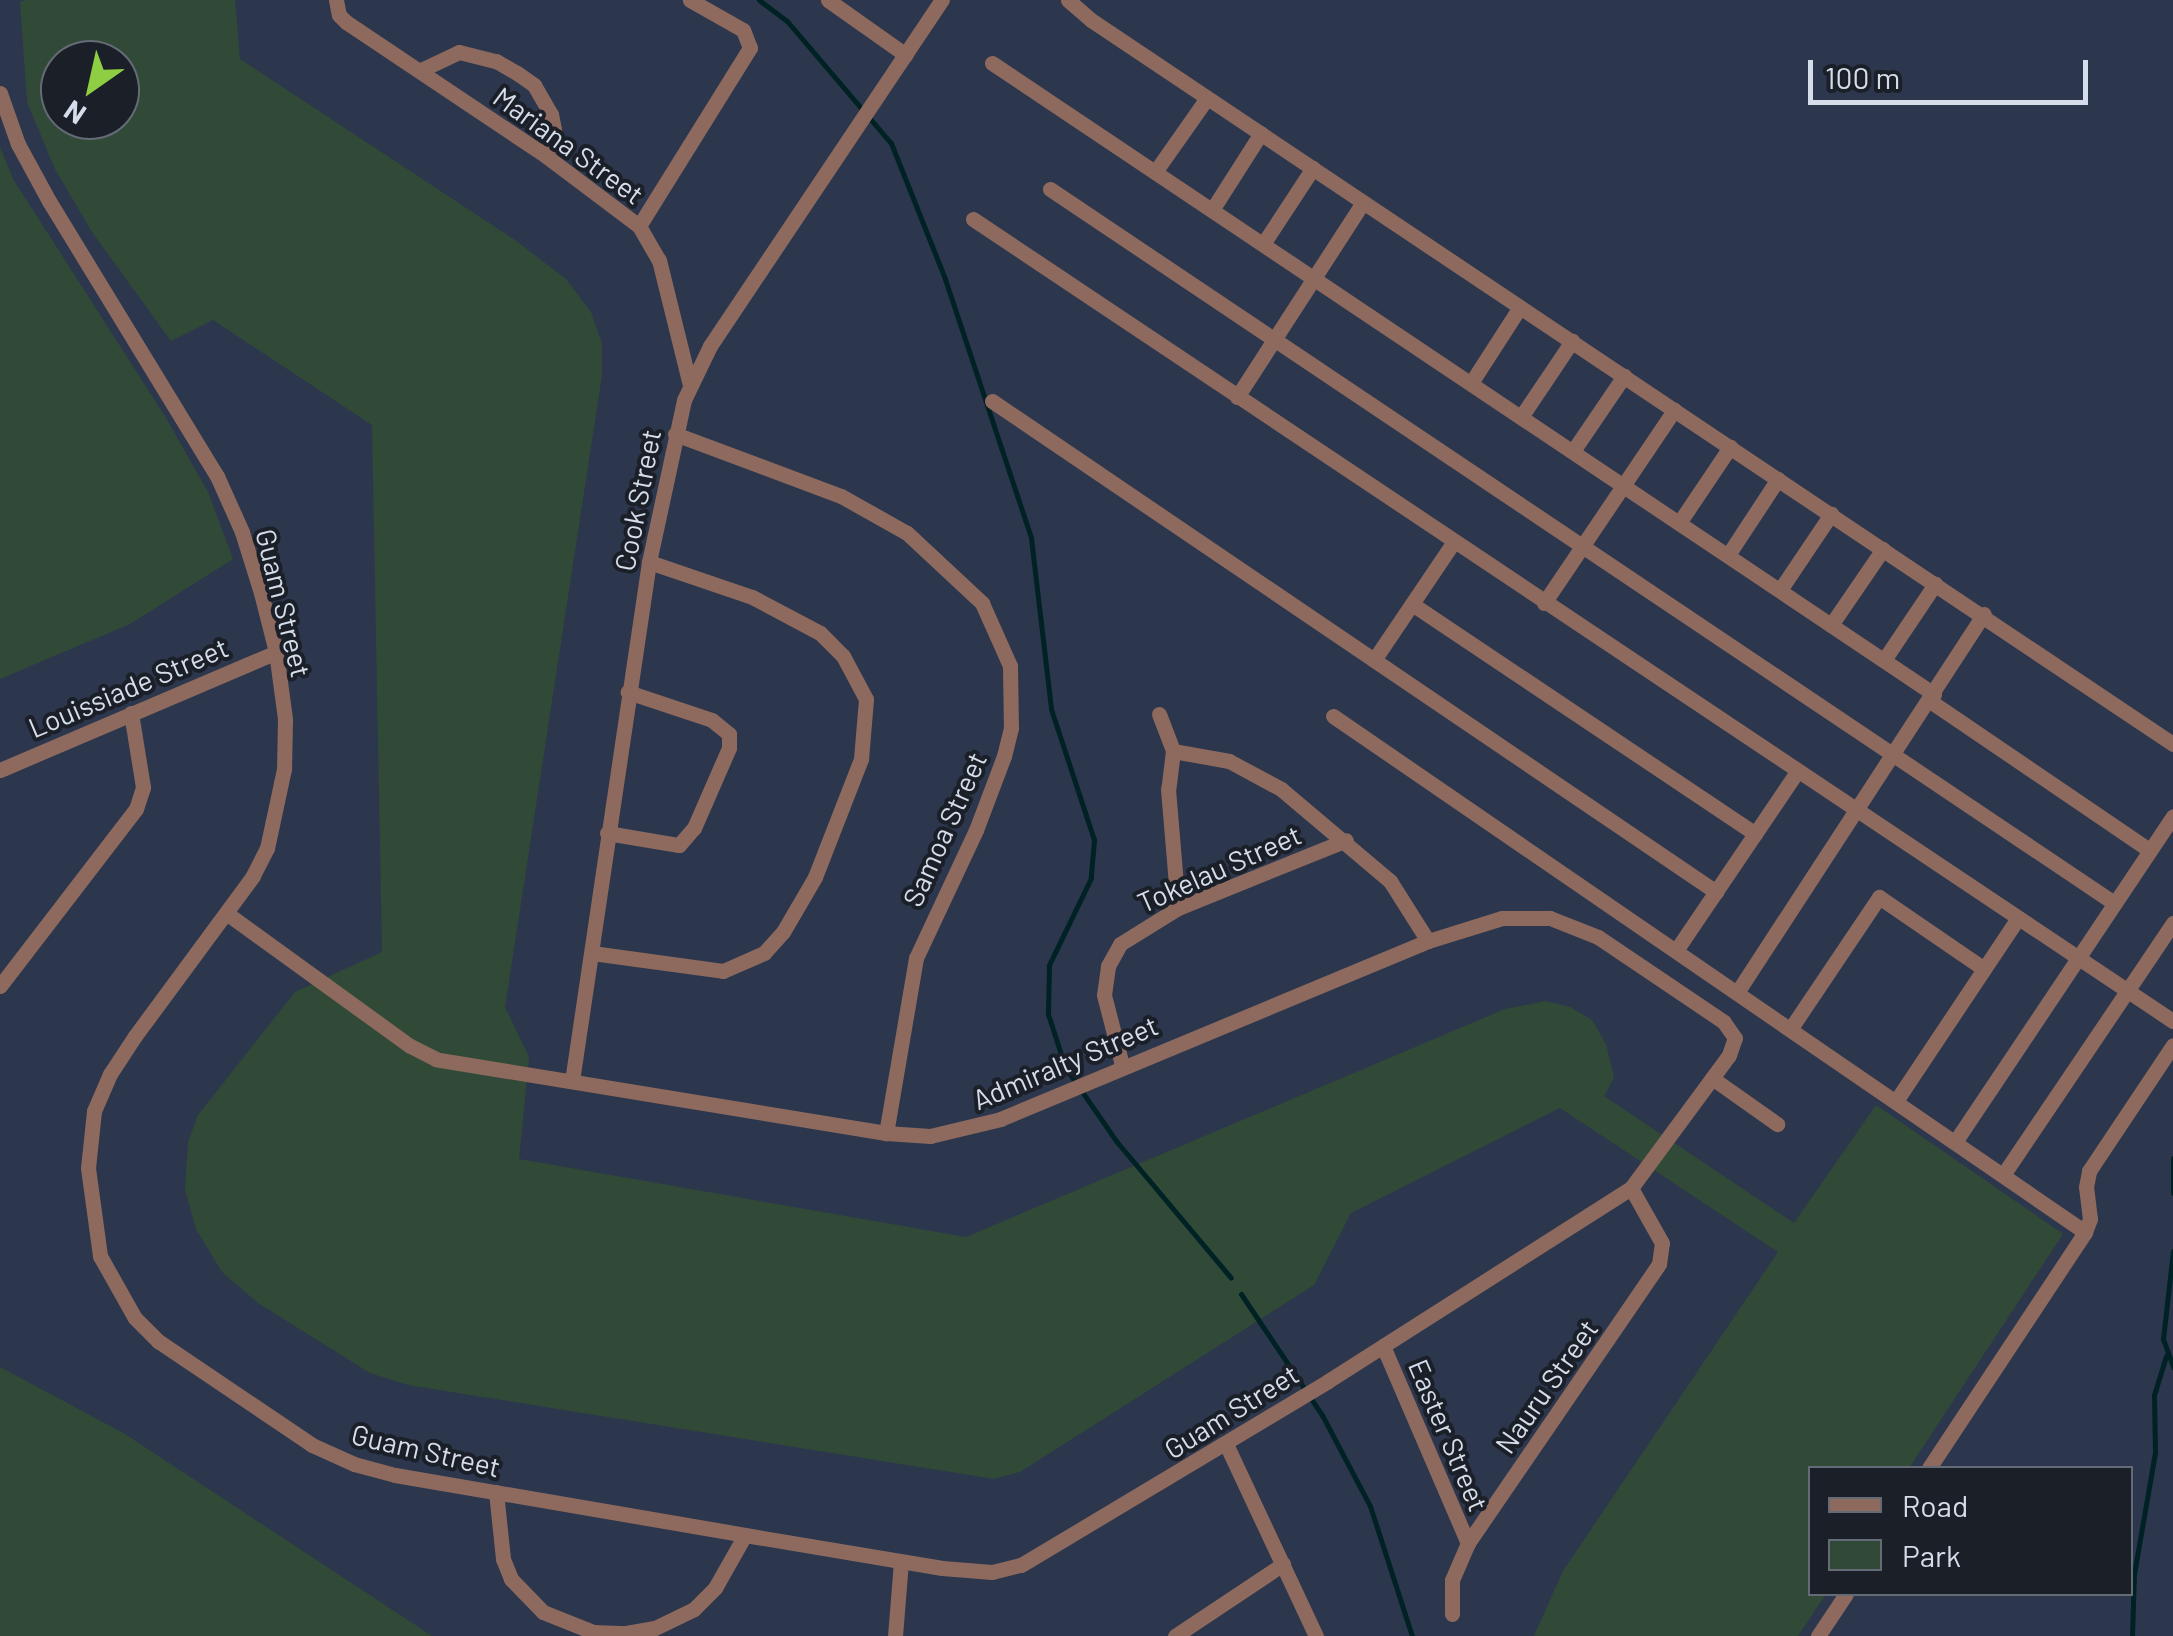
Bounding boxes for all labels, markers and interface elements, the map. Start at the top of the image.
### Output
north arrow [40,40,140,140]
scale bar [1813,40,2093,102]
text: 100 m [1825,59,1900,95]
street label: Mariana Street [487,79,651,211]
text: N [57,94,92,133]
street label: Cook Street [607,426,667,574]
street label: Guam Street [249,525,319,681]
street label: Louissiade Street [23,630,233,744]
street label: Samoa Street [895,747,993,911]
street label: Tokelau Street [1132,817,1306,919]
street label: Admiralty Street [967,1008,1163,1116]
street label: Nauru Street [1488,1313,1604,1459]
street label: Easter Street [1402,1354,1496,1516]
street label: Guam Street [1158,1357,1304,1465]
street label: Guam Street [348,1417,504,1483]
legend [1808,1466,2133,1596]
text: Road [1902,1487,1968,1523]
text: Park [1902,1537,1961,1573]

